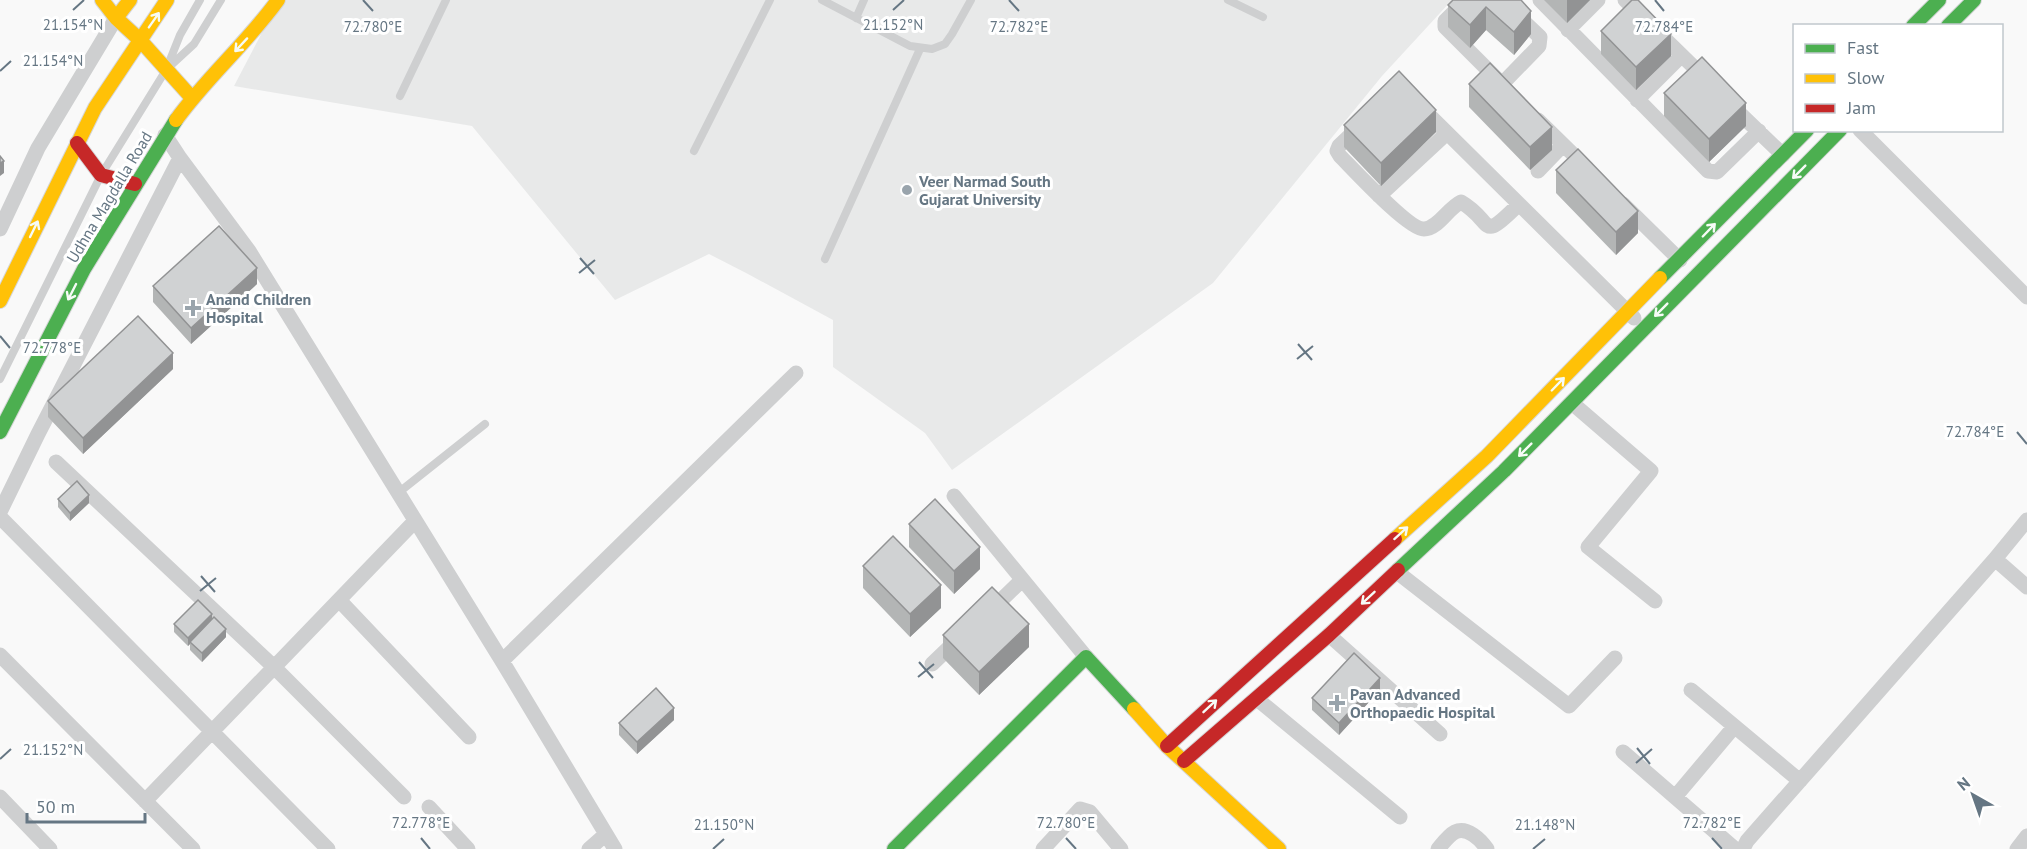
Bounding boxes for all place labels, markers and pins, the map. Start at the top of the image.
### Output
place label: Veer Narmad South Gujarat University [918,171,1051,209]
marker: Veer Narmad South Gujarat University [900,183,914,197]
place label: Anand Children Hospital [206,289,311,327]
marker: Anand Children Hospital [184,299,202,317]
place label: Pavan Advanced Orthopaedic Hospital [1350,684,1495,722]
marker: Pavan Advanced Orthopaedic Hospital [1328,694,1346,712]

